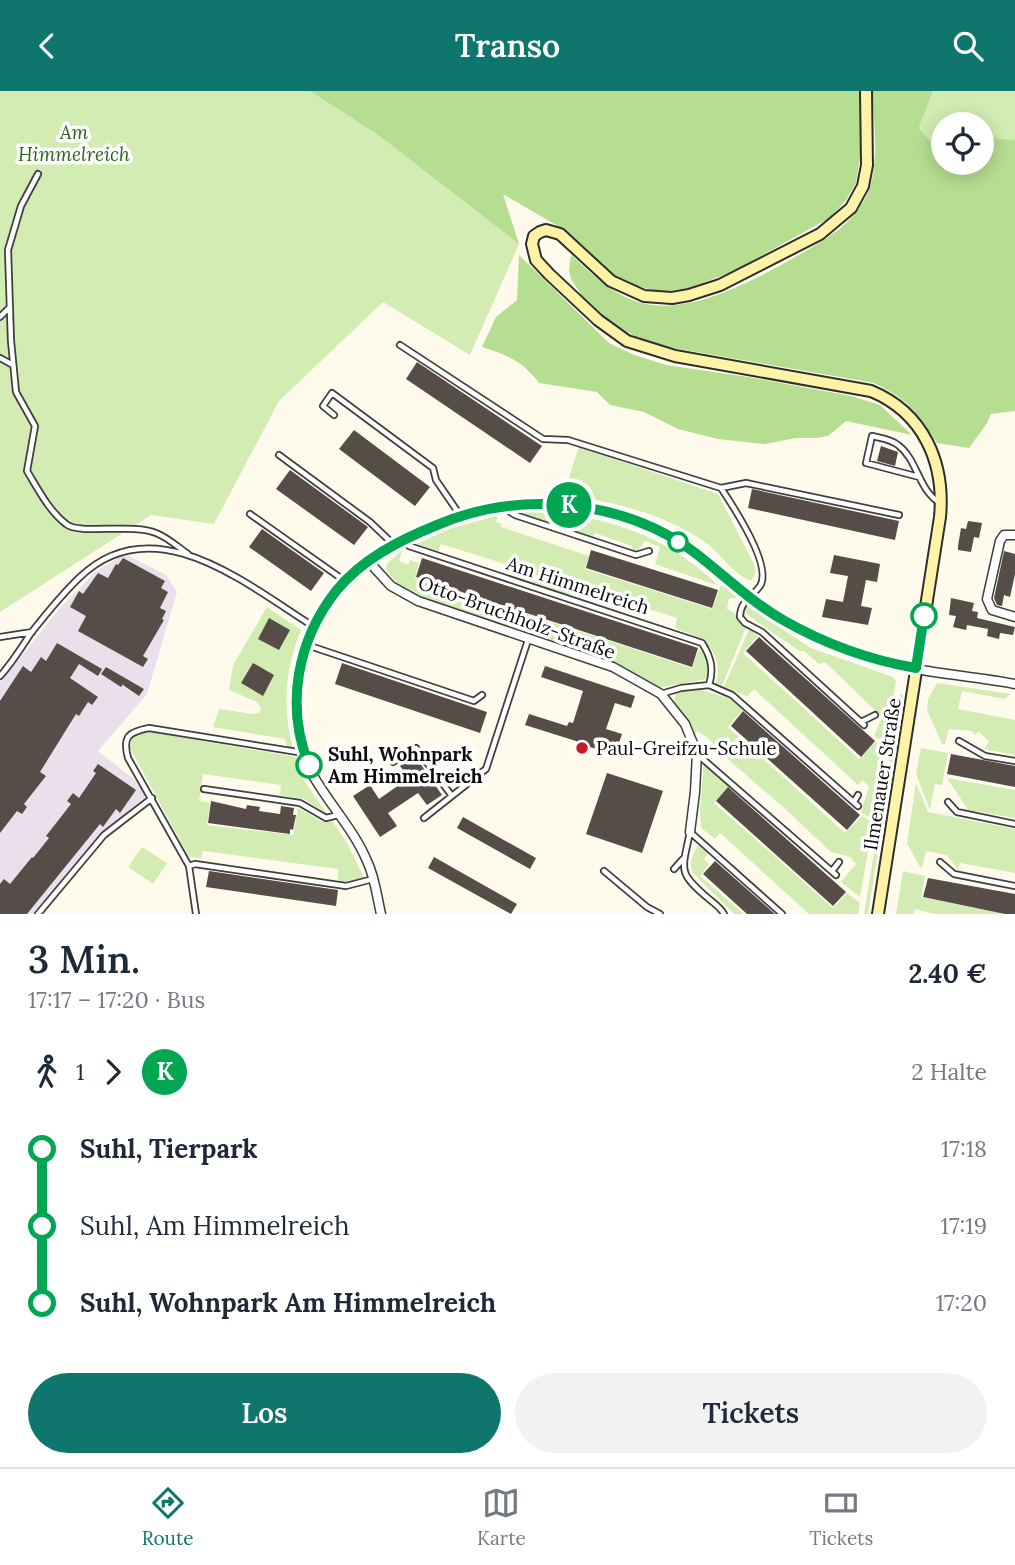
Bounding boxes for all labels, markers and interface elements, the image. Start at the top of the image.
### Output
text: Transo [455,25,560,66]
icon: back [28,27,66,65]
icon: search [949,27,987,65]
map controls [931,112,994,175]
button: locate [931,112,994,175]
park label: Am Himmelreich [18,120,130,166]
line badge: K [546,482,592,528]
text: K [560,489,578,520]
unlabelled marker [668,532,688,552]
street label: Am Himmelreich [503,550,652,619]
street label: Otto-Bruchholz-Straße [415,570,619,664]
unlabelled marker [911,603,937,629]
street label: Ilmenauer Straße [858,696,906,852]
place label: Paul-Greifzu-Schule [596,736,777,760]
marker: Paul-Greifzu-Schule [574,740,590,756]
place label: Suhl, Wohnpark Am Himmelreich [328,742,483,788]
marker: Suhl, Wohnpark Am Himmelreich [296,752,322,778]
text: 3 Min. [28,935,140,983]
text: 2.40 € [908,957,987,990]
text: 17:17 – 17:20 · Bus [28,985,205,1014]
icon: walk [28,1053,66,1091]
icon: forward [94,1053,132,1091]
text: K [156,1056,173,1087]
text: 1 [76,1057,84,1086]
text: 2 Halte [911,1057,987,1086]
text: Suhl, Tierpark [80,1132,258,1165]
text: 17:18 [941,1134,987,1163]
text: Suhl, Am Himmelreich [80,1209,349,1242]
text: 17:19 [941,1211,987,1240]
text: Suhl, Wohnpark Am Himmelreich [80,1286,496,1319]
text: 17:20 [936,1288,987,1317]
button: Los [28,1373,501,1453]
button: Tickets [515,1373,987,1453]
tab: Route [142,1484,194,1550]
tab: Karte [477,1484,526,1550]
tab: Tickets [809,1484,873,1550]

